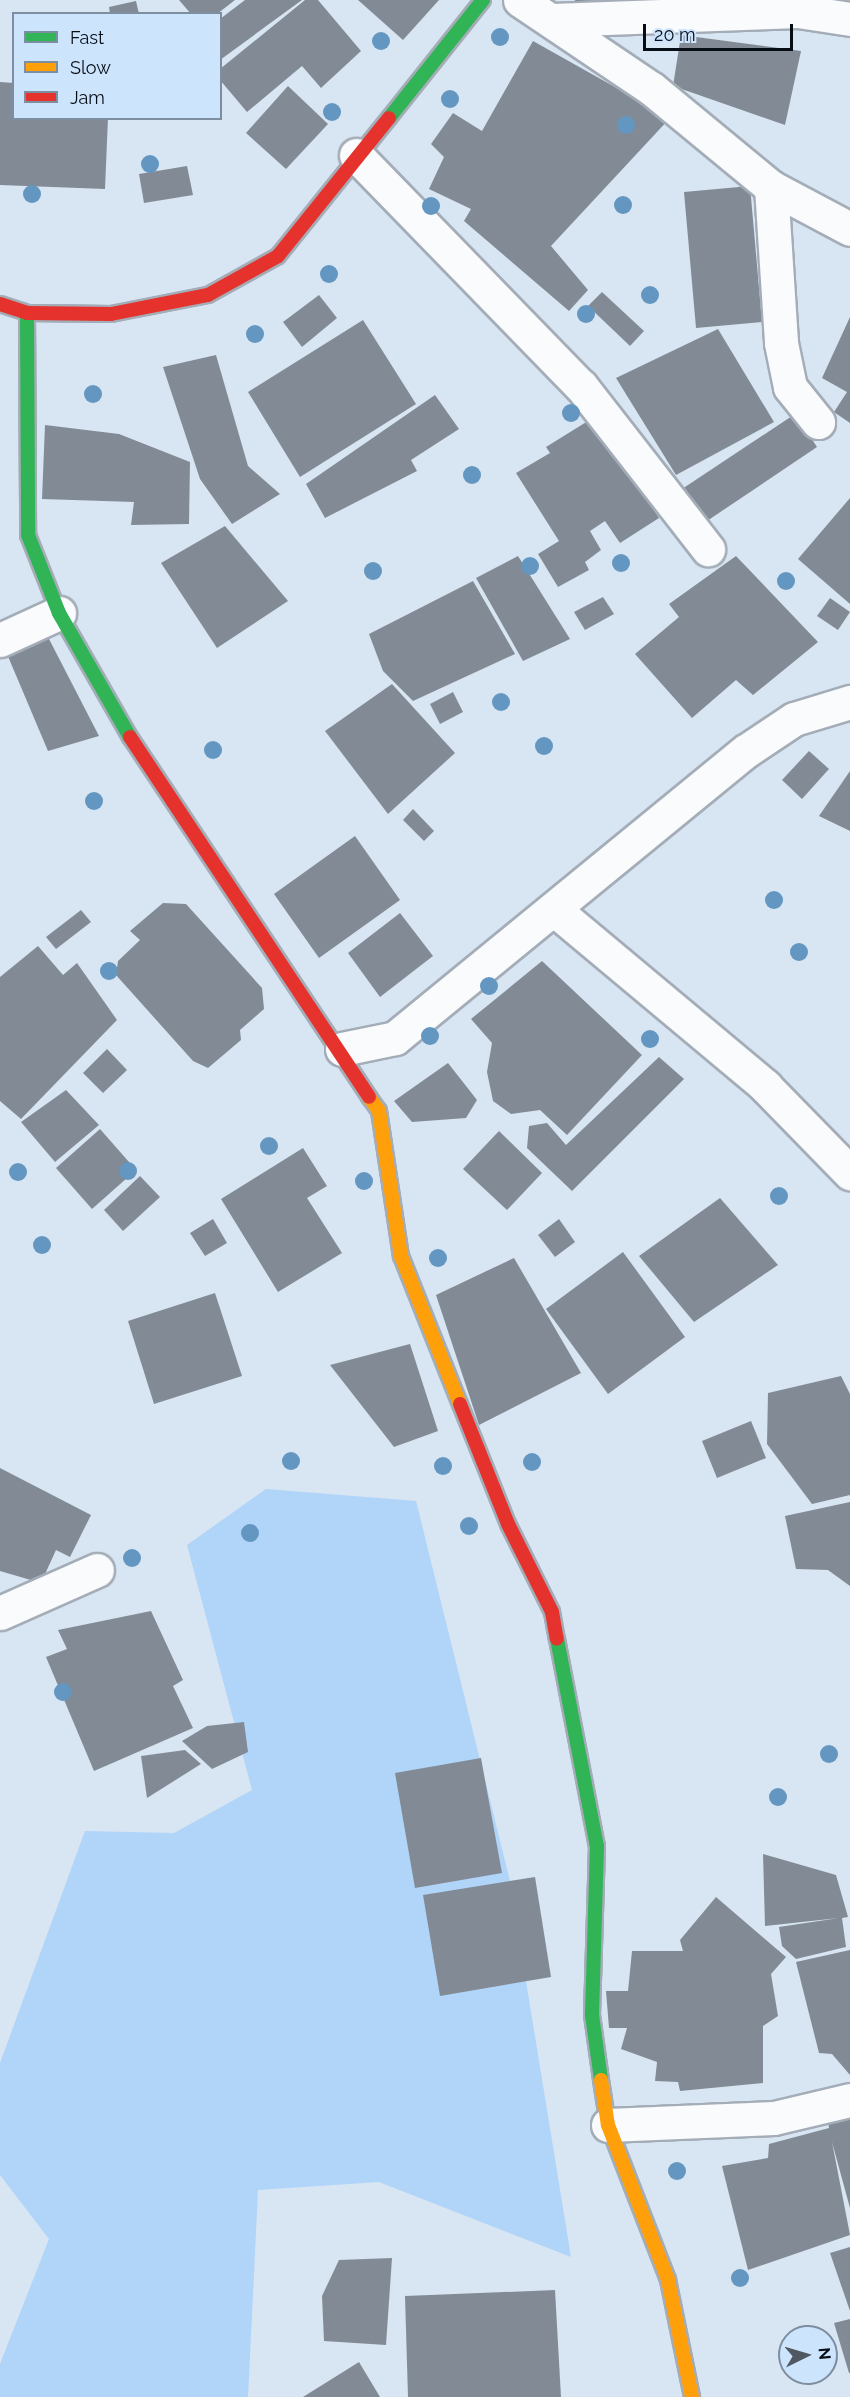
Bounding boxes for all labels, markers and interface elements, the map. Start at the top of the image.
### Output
legend [12,12,222,120]
scale bar [646,12,796,50]
text: 20 m [654,24,696,45]
text: Fast [70,27,104,48]
text: Slow [70,57,111,78]
text: Jam [70,87,105,108]
north arrow [778,2325,838,2385]
text: N [814,2347,834,2360]

